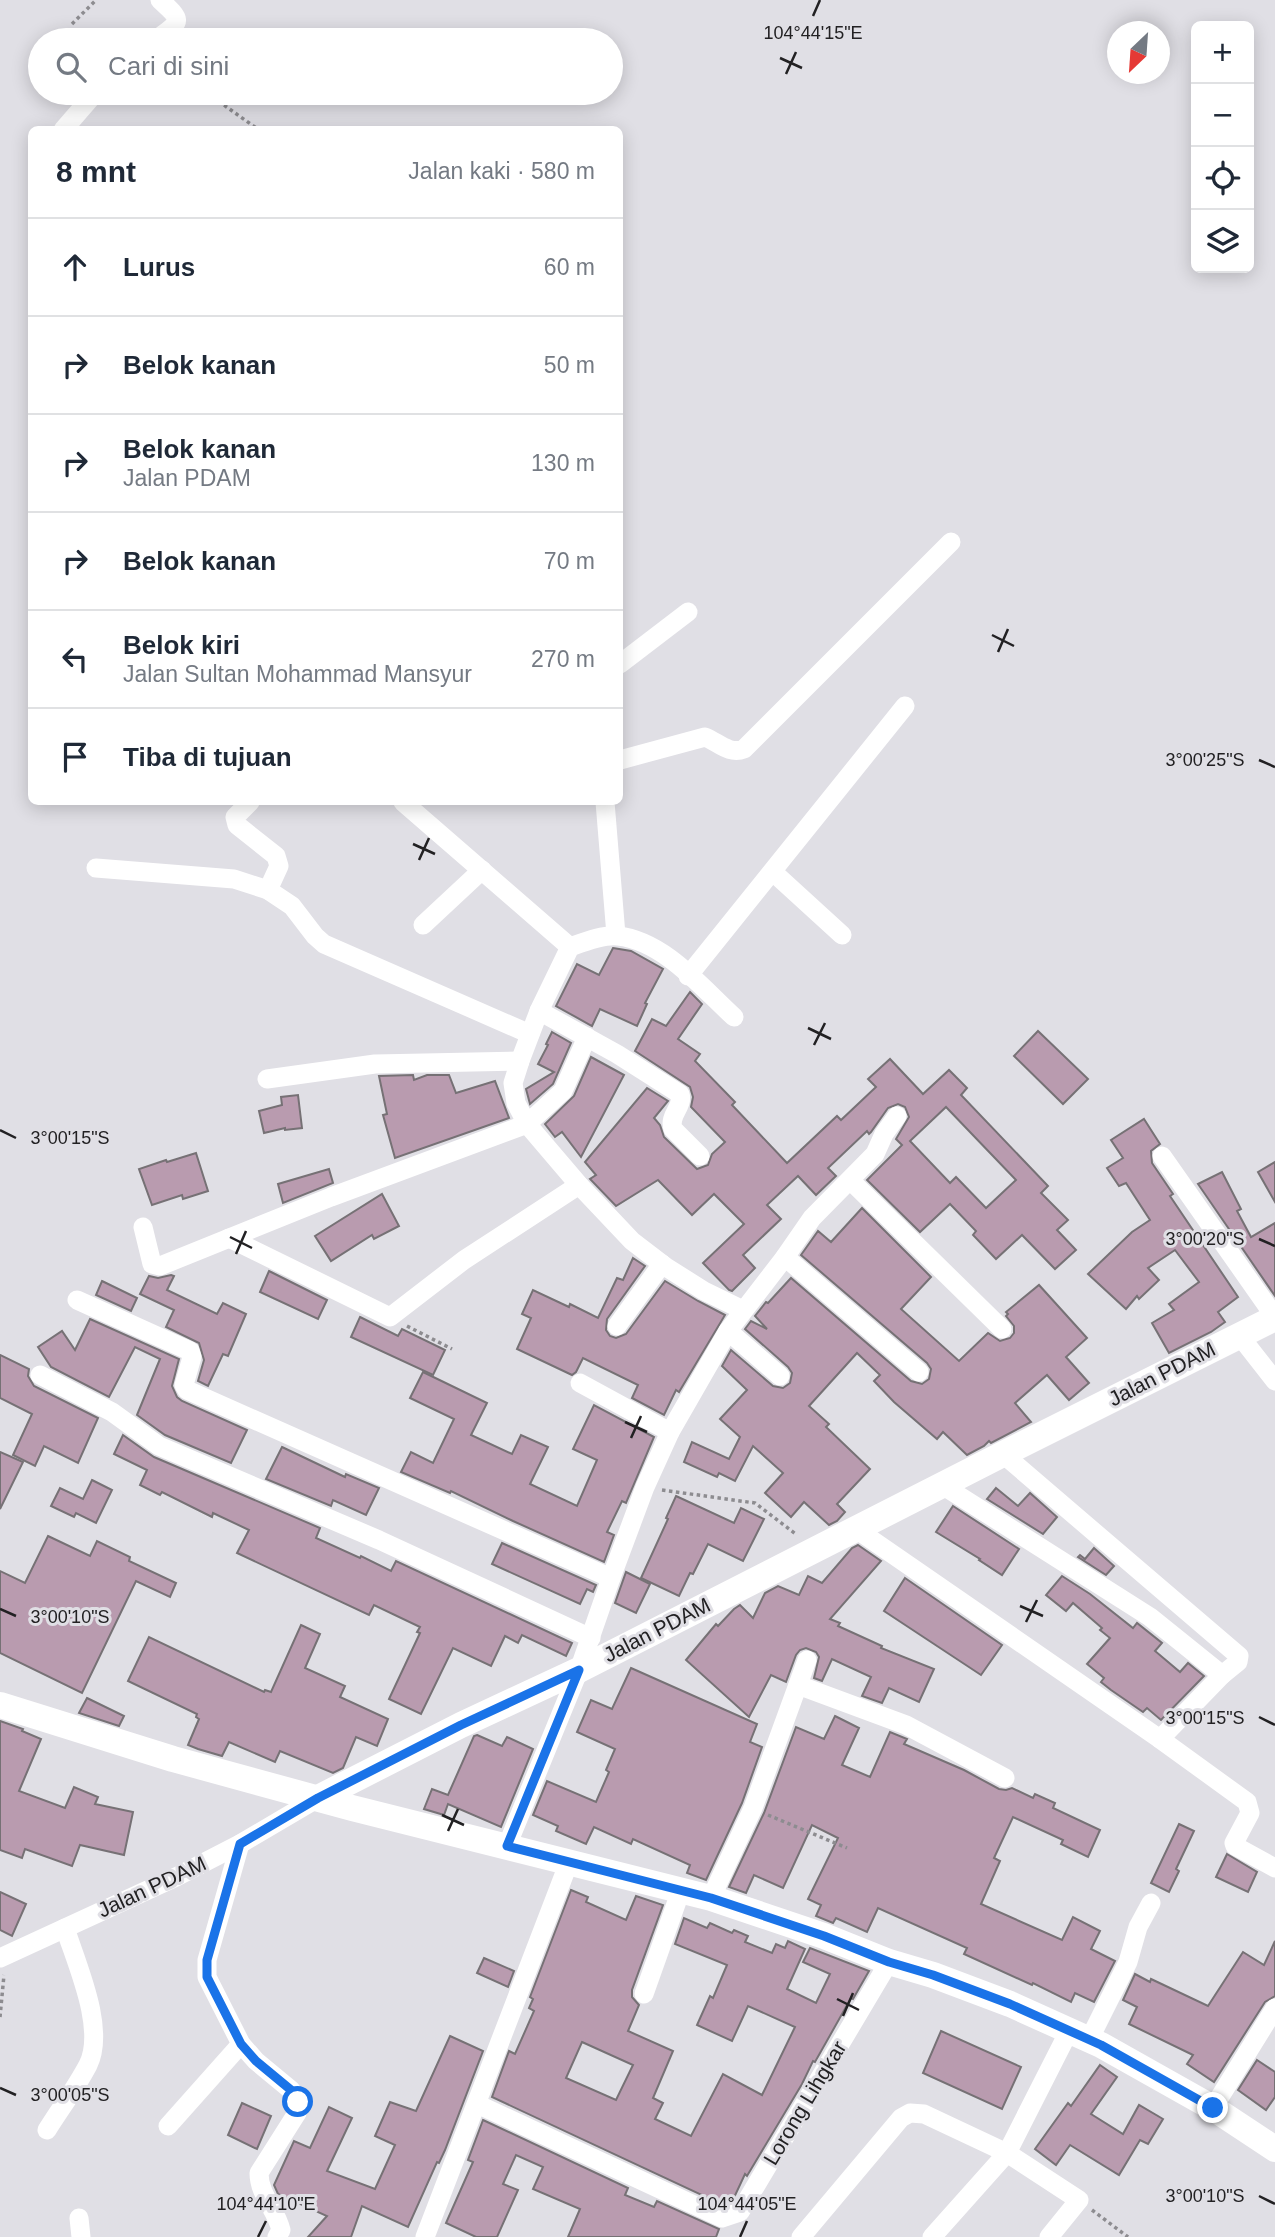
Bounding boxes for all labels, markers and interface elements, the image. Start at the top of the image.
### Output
north arrow [1107,21,1170,84]
map controls [1191,21,1254,273]
button: + [1191,21,1254,84]
text: 104°44'15"E [763,23,863,43]
search box [28,28,623,105]
icon: search [52,48,90,86]
text: Cari di sini [108,51,229,81]
button: − [1191,84,1254,147]
button: locate [1191,147,1254,210]
text: 8 mnt [56,155,136,188]
text: Jalan kaki · 580 m [408,158,595,184]
button: layers [1191,210,1254,273]
icon: ahead [56,248,94,286]
text: Lurus [123,252,195,282]
text: 60 m [544,254,595,280]
icon: right [56,346,94,384]
text: Belok kanan [123,350,276,380]
text: 50 m [544,352,595,378]
text: Belok kanan [123,434,276,464]
icon: right [56,444,94,482]
text: 130 m [531,450,595,476]
text: Jalan PDAM [123,465,251,491]
icon: right [56,542,94,580]
text: Belok kanan [123,546,276,576]
text: 70 m [544,548,595,574]
text: Belok kiri [123,630,240,660]
icon: left [56,640,94,678]
text: 270 m [531,646,595,672]
text: Jalan Sultan Mohammad Mansyur [123,661,472,687]
icon: arrive [56,738,94,776]
text: Tiba di tujuan [123,742,292,772]
text: 3°00'25"S [1165,750,1245,770]
text: 3°00'15"S [30,1128,110,1148]
text: 3°00'20"S [1165,1229,1245,1249]
street label: Jalan PDAM [1105,1337,1219,1410]
street label: Jalan PDAM [600,1593,714,1666]
text: 3°00'10"S [30,1607,110,1627]
text: 3°00'15"S [1165,1708,1245,1728]
street label: Jalan PDAM [94,1851,210,1922]
street label: Lorong Lihgkar [759,2037,851,2169]
text: 3°00'05"S [30,2085,110,2105]
route start [282,2086,313,2117]
route end [1197,2092,1228,2123]
text: 3°00'10"S [1165,2186,1245,2206]
text: 104°44'10"E [216,2194,316,2214]
text: 104°44'05"E [697,2194,797,2214]

